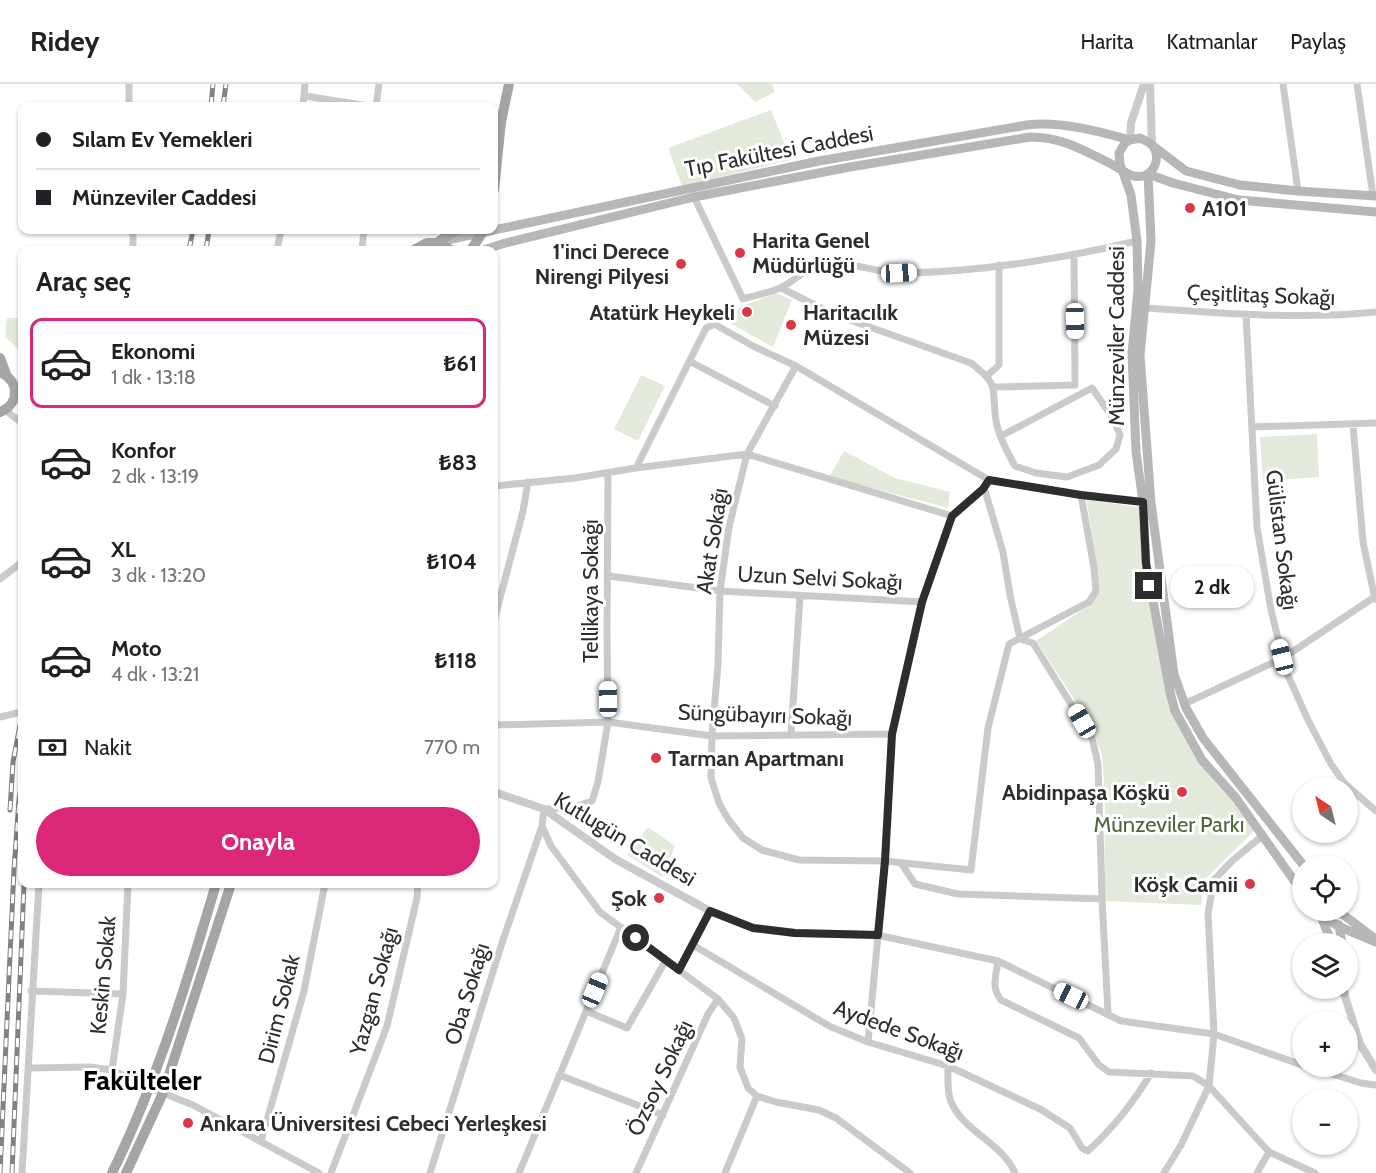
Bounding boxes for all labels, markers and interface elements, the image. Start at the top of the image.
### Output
text: Ridey [30,24,100,58]
text: Harita [1081,29,1134,54]
text: Katmanlar [1167,29,1257,54]
text: Paylaş [1290,29,1346,54]
street label: Tıp Fakültesi Caddesi [682,119,876,183]
text: Sılam Ev Yemekleri [72,126,253,153]
text: Münzeviler Caddesi [72,184,257,211]
place label: A101 [1202,195,1247,222]
marker: A101 [1183,201,1197,215]
place label: Harita Genel Müdürlüğü [752,227,870,279]
place label: 1'inci Derece Nirengi Pilyesi [535,238,669,290]
marker: Harita Genel Müdürlüğü [733,246,747,260]
street label: Münzeviler Caddesi [1103,246,1130,426]
marker: 1'inci Derece Nirengi Pilyesi [674,257,688,271]
car [881,263,917,283]
text: Araç seç [36,265,131,298]
street label: Çeşitlitaş Sokağı [1186,279,1336,311]
place label: Atatürk Heykeli [589,299,735,326]
place label: Haritacılık Müzesi [803,299,898,351]
car [1066,303,1084,339]
marker: Atatürk Heykeli [740,305,754,319]
marker: Haritacılık Müzesi [784,318,798,332]
icon: car [39,336,93,390]
text: Ekonomi [111,338,195,365]
text: ₺61 [443,350,477,377]
text: 1 dk · 13:18 [111,365,196,389]
icon: car [39,435,93,489]
text: Konfor [111,437,176,464]
text: ₺83 [439,449,477,476]
text: 2 dk · 13:19 [111,464,199,488]
street label: Gülistan Sokağı [1260,468,1304,612]
street label: Akat Sokağı [690,486,734,596]
street label: Tellikaya Sokağı [577,519,604,663]
icon: car [39,534,93,588]
text: XL [111,536,136,563]
text: ₺104 [427,548,477,575]
street label: Uzun Selvi Sokağı [737,560,903,596]
text: 3 dk · 13:20 [111,563,206,587]
callout: 2 dk [1170,565,1254,607]
route end [1135,572,1162,599]
text: 2 dk [1194,575,1230,599]
icon: car [39,633,93,687]
text: Moto [111,635,162,662]
car [1269,637,1295,677]
text: ₺118 [434,647,477,674]
text: 4 dk · 13:21 [111,662,199,686]
car [599,681,617,717]
street label: Süngübayırı Sokağı [677,698,853,732]
car [1065,701,1099,741]
icon: cash [36,731,69,764]
text: Nakit [84,734,132,761]
text: 770 m [424,735,480,759]
place label: Tarman Apartmanı [668,745,844,772]
marker: Tarman Apartmanı [649,751,663,765]
north arrow [1292,777,1358,843]
map controls [1292,777,1358,1155]
place label: Abidinpaşa Köşkü [1002,779,1170,806]
marker: Abidinpaşa Köşkü [1175,785,1189,799]
street label: Kutlugün Caddesi [549,786,701,892]
button: Onayla [36,807,480,876]
park label: Münzeviler Parkı [1094,811,1244,838]
button: locate [1292,855,1358,921]
place label: Köşk Camii [1133,871,1238,898]
marker: Köşk Camii [1243,877,1257,891]
place label: Şok [611,885,647,912]
marker: Şok [652,891,666,905]
street label: Keskin Sokak [84,914,122,1035]
street label: Yazgan Sokağı [344,924,404,1059]
route start [622,924,649,951]
button: layers [1292,933,1358,999]
street label: Oba Sokağı [439,940,495,1048]
street label: Dirim Sokak [252,951,306,1066]
car [580,970,610,1010]
car [1051,980,1091,1012]
street label: Aydede Sokağı [830,994,968,1066]
button: + [1292,1011,1358,1077]
street label: Özsoy Sokağı [621,1016,699,1140]
district label: Fakülteler [83,1063,202,1097]
button: − [1292,1089,1358,1155]
place label: Ankara Üniversitesi Cebeci Yerleşkesi [200,1110,547,1137]
marker: Ankara Üniversitesi Cebeci Yerleşkesi [181,1116,195,1130]

